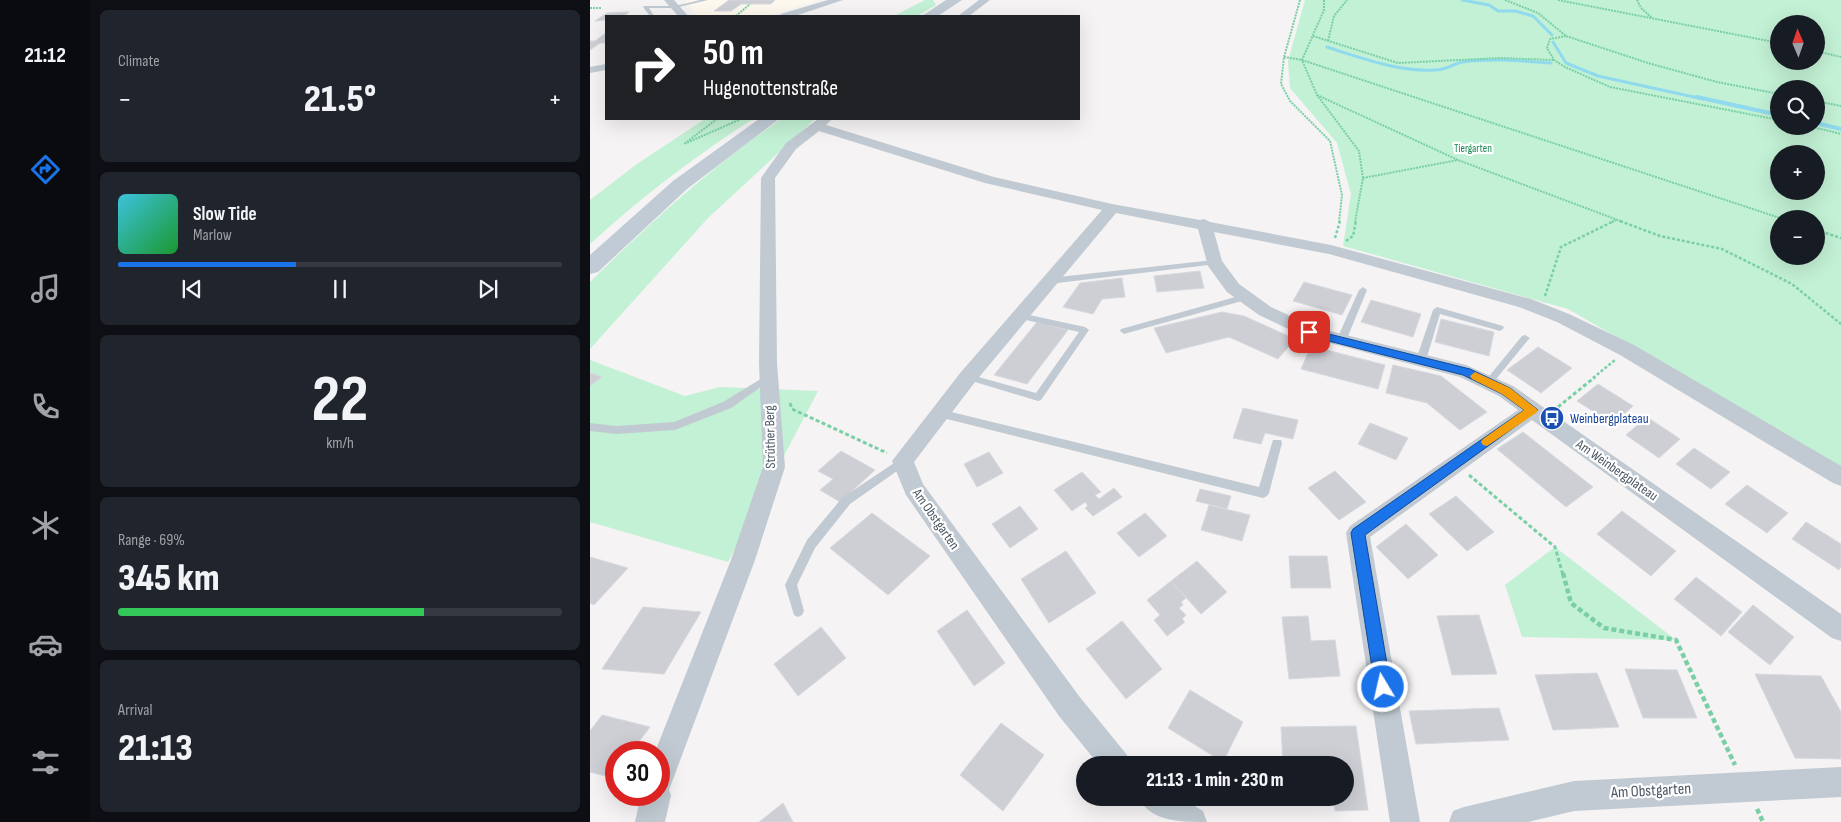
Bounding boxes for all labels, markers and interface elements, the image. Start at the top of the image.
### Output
north arrow [1770,15,1825,70]
map controls [1770,15,1825,265]
text: 50 m [703,32,764,75]
icon: right [620,35,685,100]
text: 21:12 [24,42,66,69]
text: Climate [118,52,160,71]
text: Hugenottenstraße [703,75,838,102]
text: 21.5° [304,77,376,122]
button: search [1770,80,1825,135]
text: − [118,83,132,116]
text: + [548,83,562,116]
park label: Tiergarten [1454,142,1492,155]
button: + [1770,145,1825,200]
icon: directions [28,152,63,187]
text: Slow Tide [193,203,257,226]
button: − [1770,210,1825,265]
text: Marlow [193,226,232,245]
icon: music [28,271,63,306]
icon: previous [178,275,206,303]
icon: pause [326,275,354,303]
icon: next [474,275,502,303]
pin [1288,311,1330,353]
icon: arrive [1295,318,1323,346]
text: 22 [312,362,368,440]
icon: phone [28,389,63,424]
street label: Strüther Berg [761,405,779,469]
bus stop icon: Weinbergplateau [1539,405,1565,431]
place label: Weinbergplateau [1570,410,1649,427]
text: km/h [326,434,354,453]
street label: Am Weinbergplateau [1572,435,1661,505]
street label: Am Obstgarten [908,485,963,553]
icon: climate [28,508,63,543]
text: Range · 69% [118,531,185,550]
text: 345 km [118,556,220,601]
icon: car [28,627,63,662]
position arrow [1356,660,1408,712]
text: Arrival [118,701,152,720]
text: 21:13 [118,726,193,771]
speed limit sign: 30 [605,741,670,806]
icon: filters [28,745,63,780]
text: 21:13 · 1 min · 230 m [1146,769,1284,792]
street label: Am Obstgarten [1609,779,1692,803]

